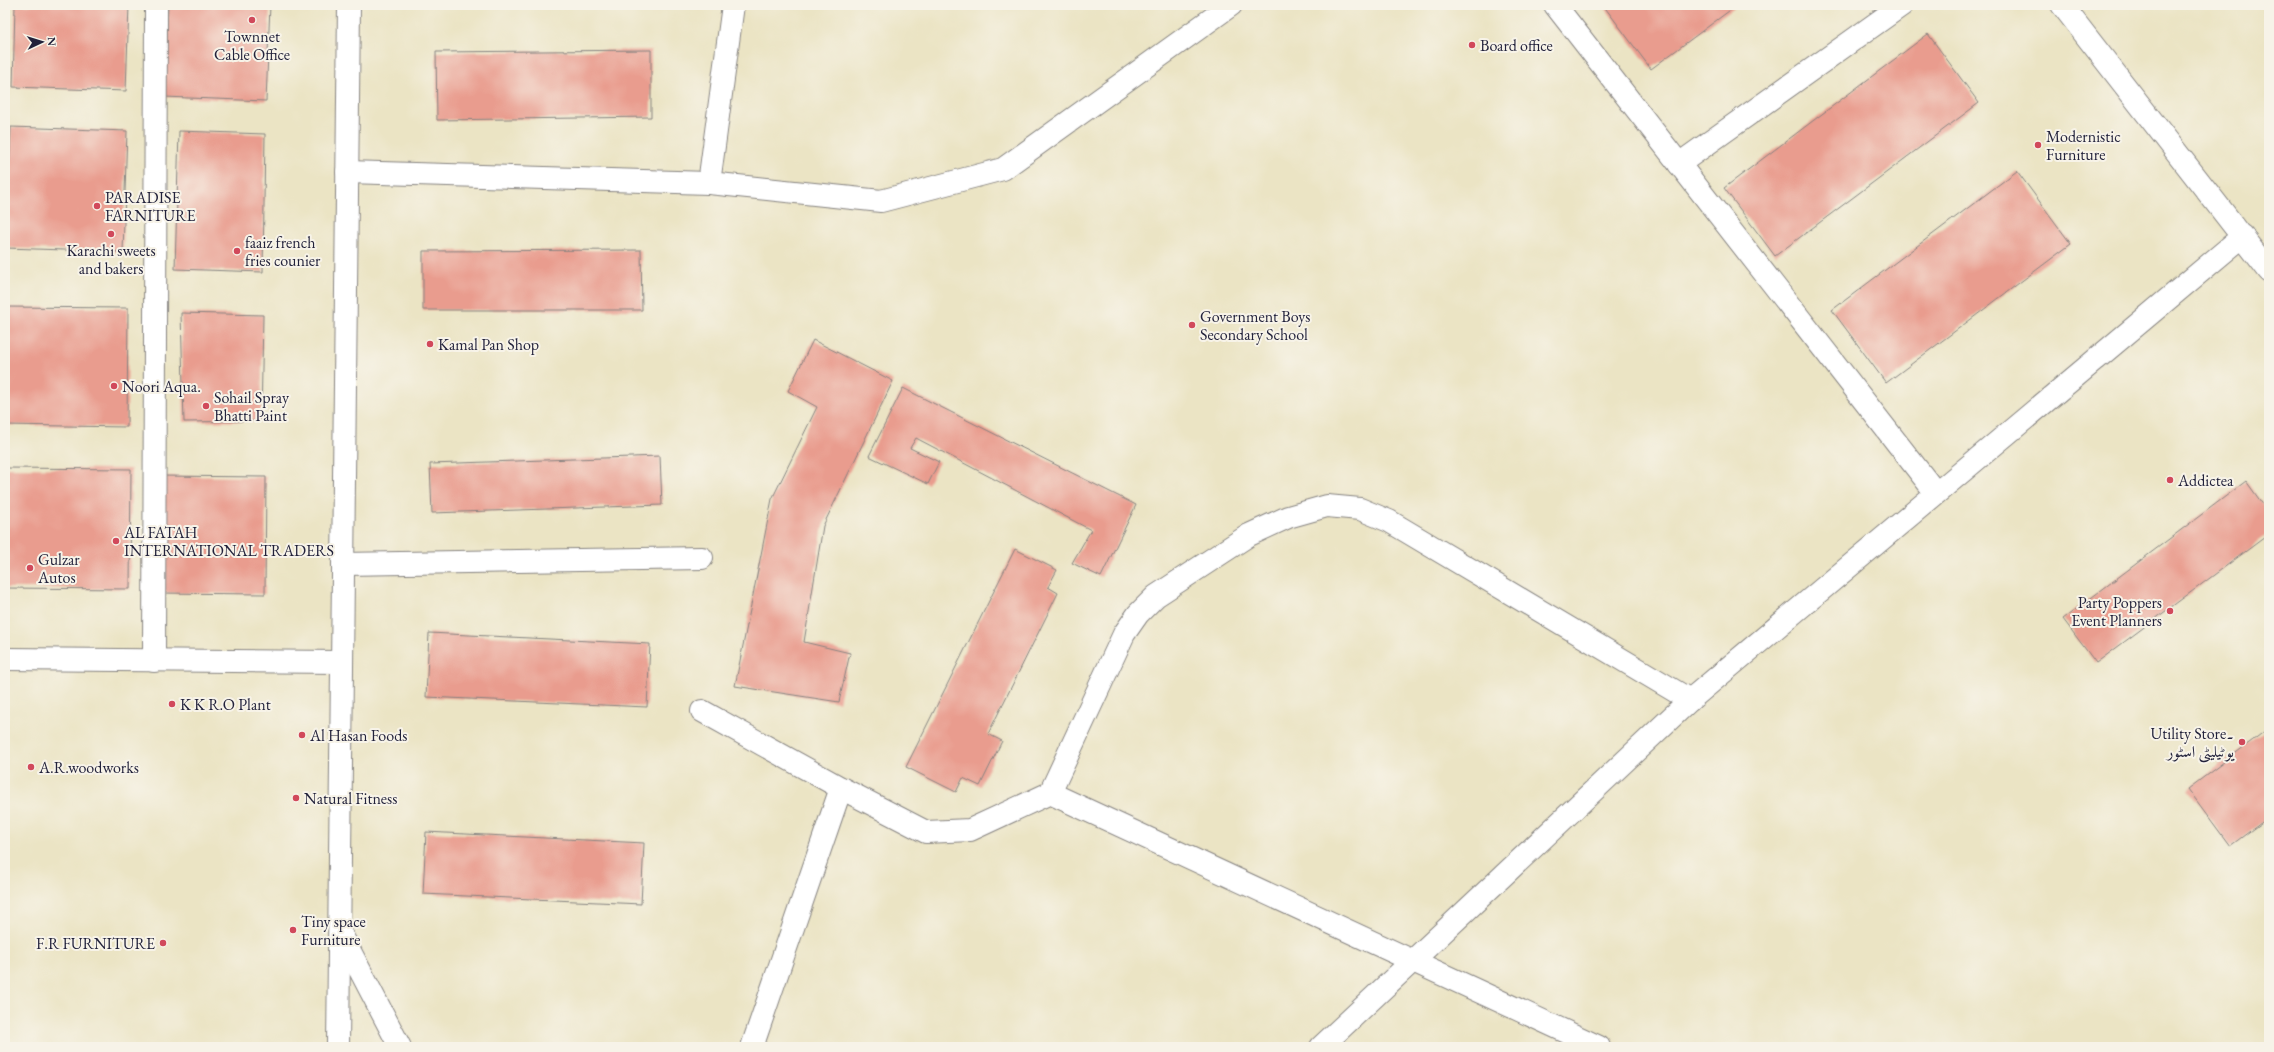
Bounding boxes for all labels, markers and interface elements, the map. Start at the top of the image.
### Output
marker: Townnet Cable Office [247,15,257,25]
north arrow [22,22,62,62]
place label: Townnet Cable Office [214,26,290,65]
place label: Board office [1480,35,1553,56]
text: N [45,36,59,46]
marker: Board office [1467,40,1477,50]
place label: Modernistic Furniture [2046,126,2121,165]
marker: Modernistic Furniture [2033,140,2043,150]
place label: PARADISE FARNITURE [105,187,196,226]
marker: PARADISE FARNITURE [92,201,102,211]
marker: Karachi sweets and bakers [106,229,116,239]
place label: faaiz french fries counier [245,232,321,271]
place label: Karachi sweets and bakers [66,240,156,279]
marker: faaiz french fries counier [232,246,242,256]
place label: Government Boys Secondary School [1200,306,1310,345]
marker: Government Boys Secondary School [1187,320,1197,330]
place label: Kamal Pan Shop [438,334,539,355]
marker: Kamal Pan Shop [425,339,435,349]
place label: Noori Aqua. [122,376,201,397]
marker: Noori Aqua. [109,381,119,391]
place label: Sohail Spray Bhatti Paint [214,387,290,426]
marker: Sohail Spray Bhatti Paint [201,401,211,411]
place label: Addictea [2177,470,2234,491]
marker: Addictea [2165,475,2175,485]
place label: AL FATAH INTERNATIONAL TRADERS [123,522,334,561]
marker: AL FATAH INTERNATIONAL TRADERS [111,536,121,546]
place label: Gulzar Autos [37,549,80,588]
marker: Gulzar Autos [25,563,35,573]
place label: Party Poppers Event Planners [2071,592,2162,631]
marker: Party Poppers Event Planners [2165,606,2175,616]
place label: K K R.O Plant [180,694,271,715]
marker: K K R.O Plant [167,699,177,709]
place label: Utility Store۔ یوٹیلیٹی اسٹور [2150,723,2235,763]
place label: Al Hasan Foods [309,725,407,746]
marker: Al Hasan Foods [297,730,307,740]
marker: Utility Store۔ یوٹیلیٹی اسٹور [2237,737,2247,747]
place label: A.R.woodworks [38,757,139,778]
marker: A.R.woodworks [26,762,36,772]
place label: Natural Fitness [304,788,397,809]
marker: Natural Fitness [291,793,301,803]
place label: Tiny space Furniture [301,911,366,950]
marker: Tiny space Furniture [288,925,298,935]
place label: F.R FURNITURE [36,933,155,954]
marker: F.R FURNITURE [158,938,168,948]

